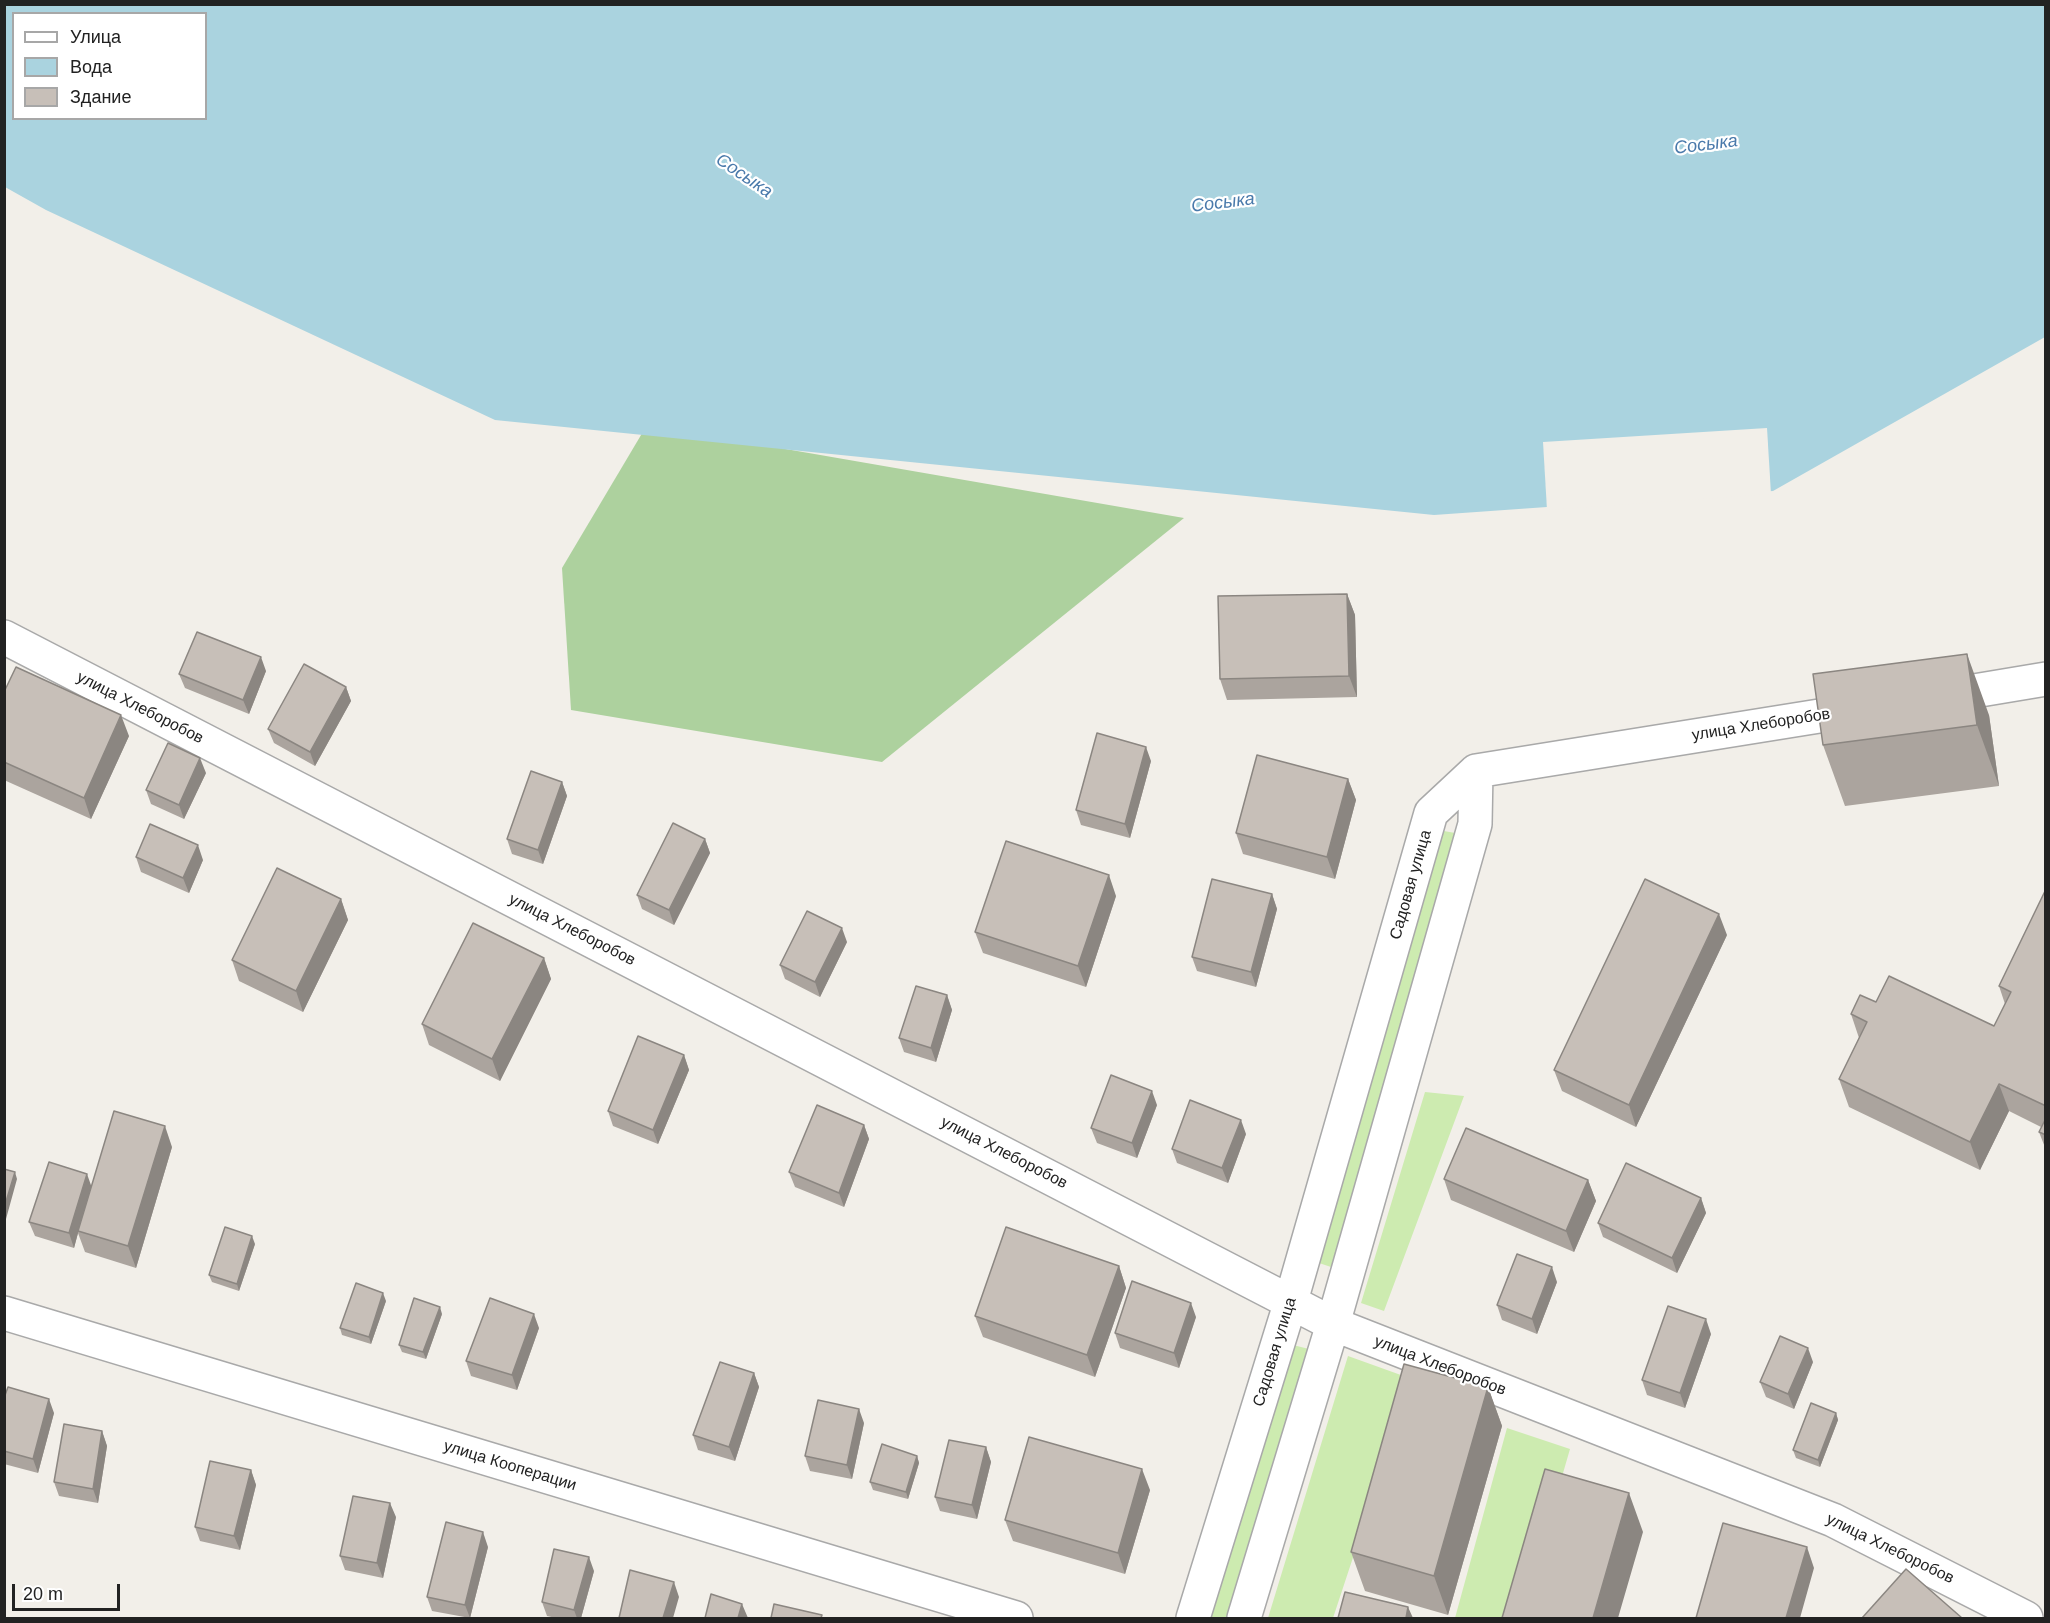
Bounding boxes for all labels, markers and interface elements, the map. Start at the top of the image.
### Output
legend [12,12,207,120]
text: Улица [70,27,121,47]
text: Вода [70,57,112,77]
text: Здание [70,87,131,107]
water label: Сосыка [1673,130,1739,160]
water label: Сосыка [712,149,776,203]
water label: Сосыка [1190,188,1256,218]
street label: улица Хлеборобов [73,668,207,748]
street label: улица Хлеборобов [1691,705,1831,745]
street label: Садовая улица [1386,828,1436,942]
street label: улица Хлеборобов [505,890,639,970]
street label: улица Хлеборобов [937,1113,1071,1193]
street label: Садовая улица [1249,1295,1301,1409]
street label: улица Хлеборобов [1371,1332,1509,1400]
street label: улица Кооперации [441,1437,579,1495]
street label: улица Хлеборобов [1823,1510,1957,1588]
scale bar [15,1572,123,1610]
text: 20 m [23,1584,63,1604]

